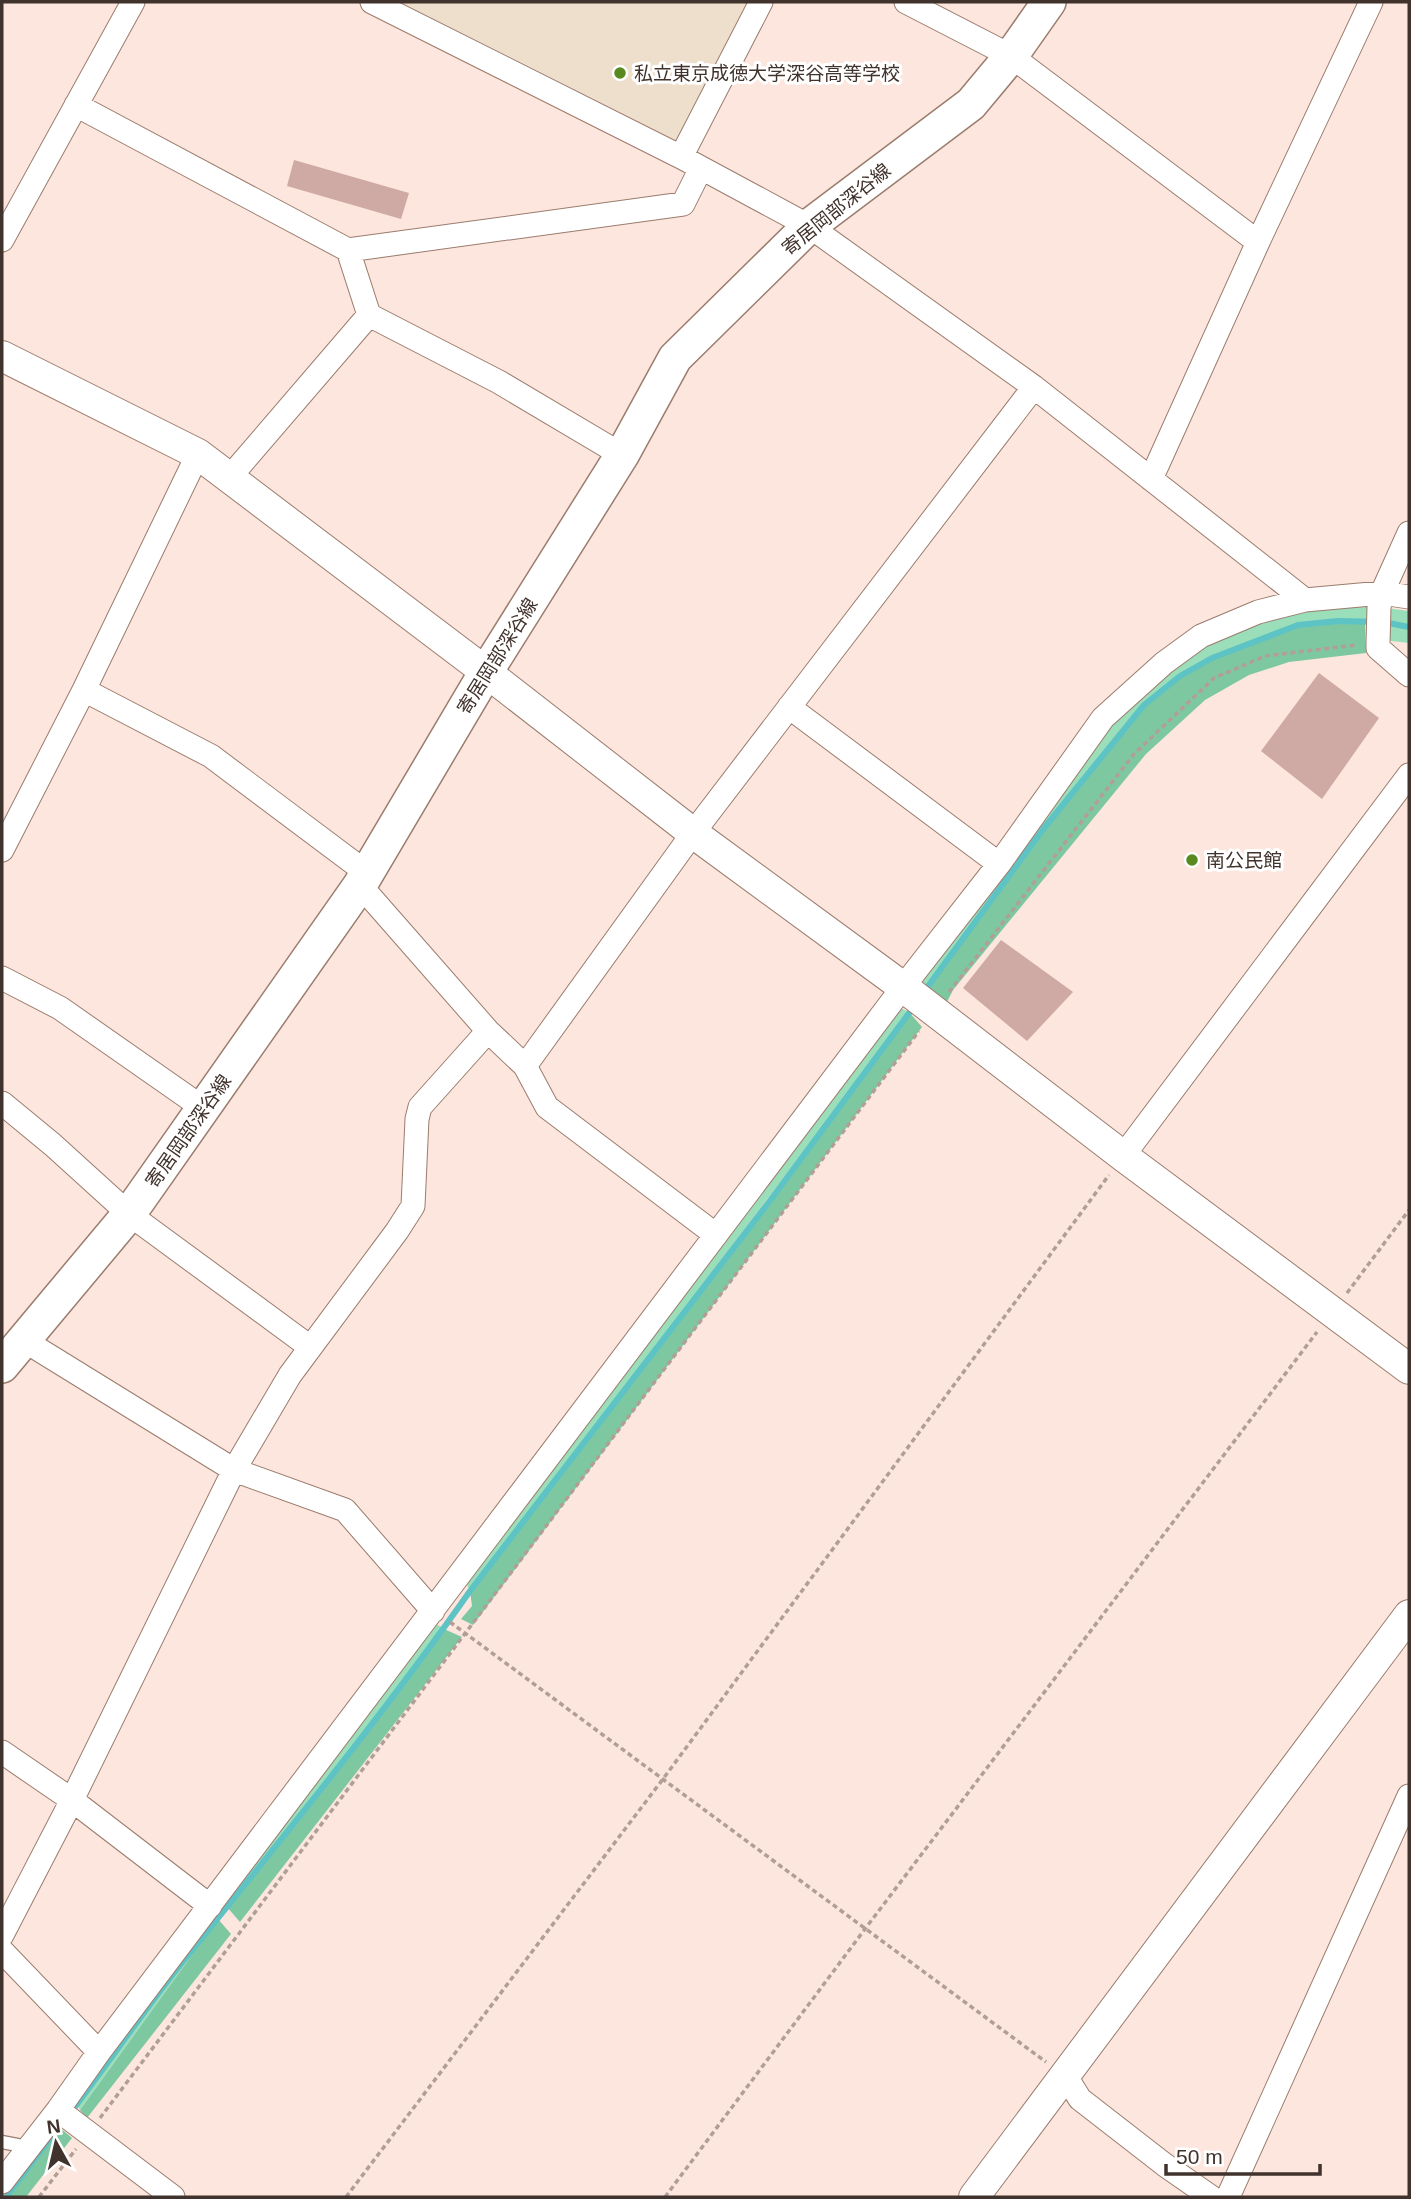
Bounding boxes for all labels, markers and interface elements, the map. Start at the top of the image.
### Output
place label: 私立東京成徳大学深谷高等学校 [634,63,900,84]
marker: 私立東京成徳大学深谷高等学校 [612,65,628,81]
street label: 寄居岡部深谷線 [778,159,895,259]
street label: 寄居岡部深谷線 [453,594,542,718]
place label: 南公民館 [1206,850,1282,871]
marker: 南公民館 [1184,852,1200,868]
street label: 寄居岡部深谷線 [142,1071,235,1192]
north arrow [21,2108,91,2178]
text: N [45,2115,62,2138]
scale bar [1166,2132,1320,2176]
text: 50 m [1176,2145,1223,2168]

